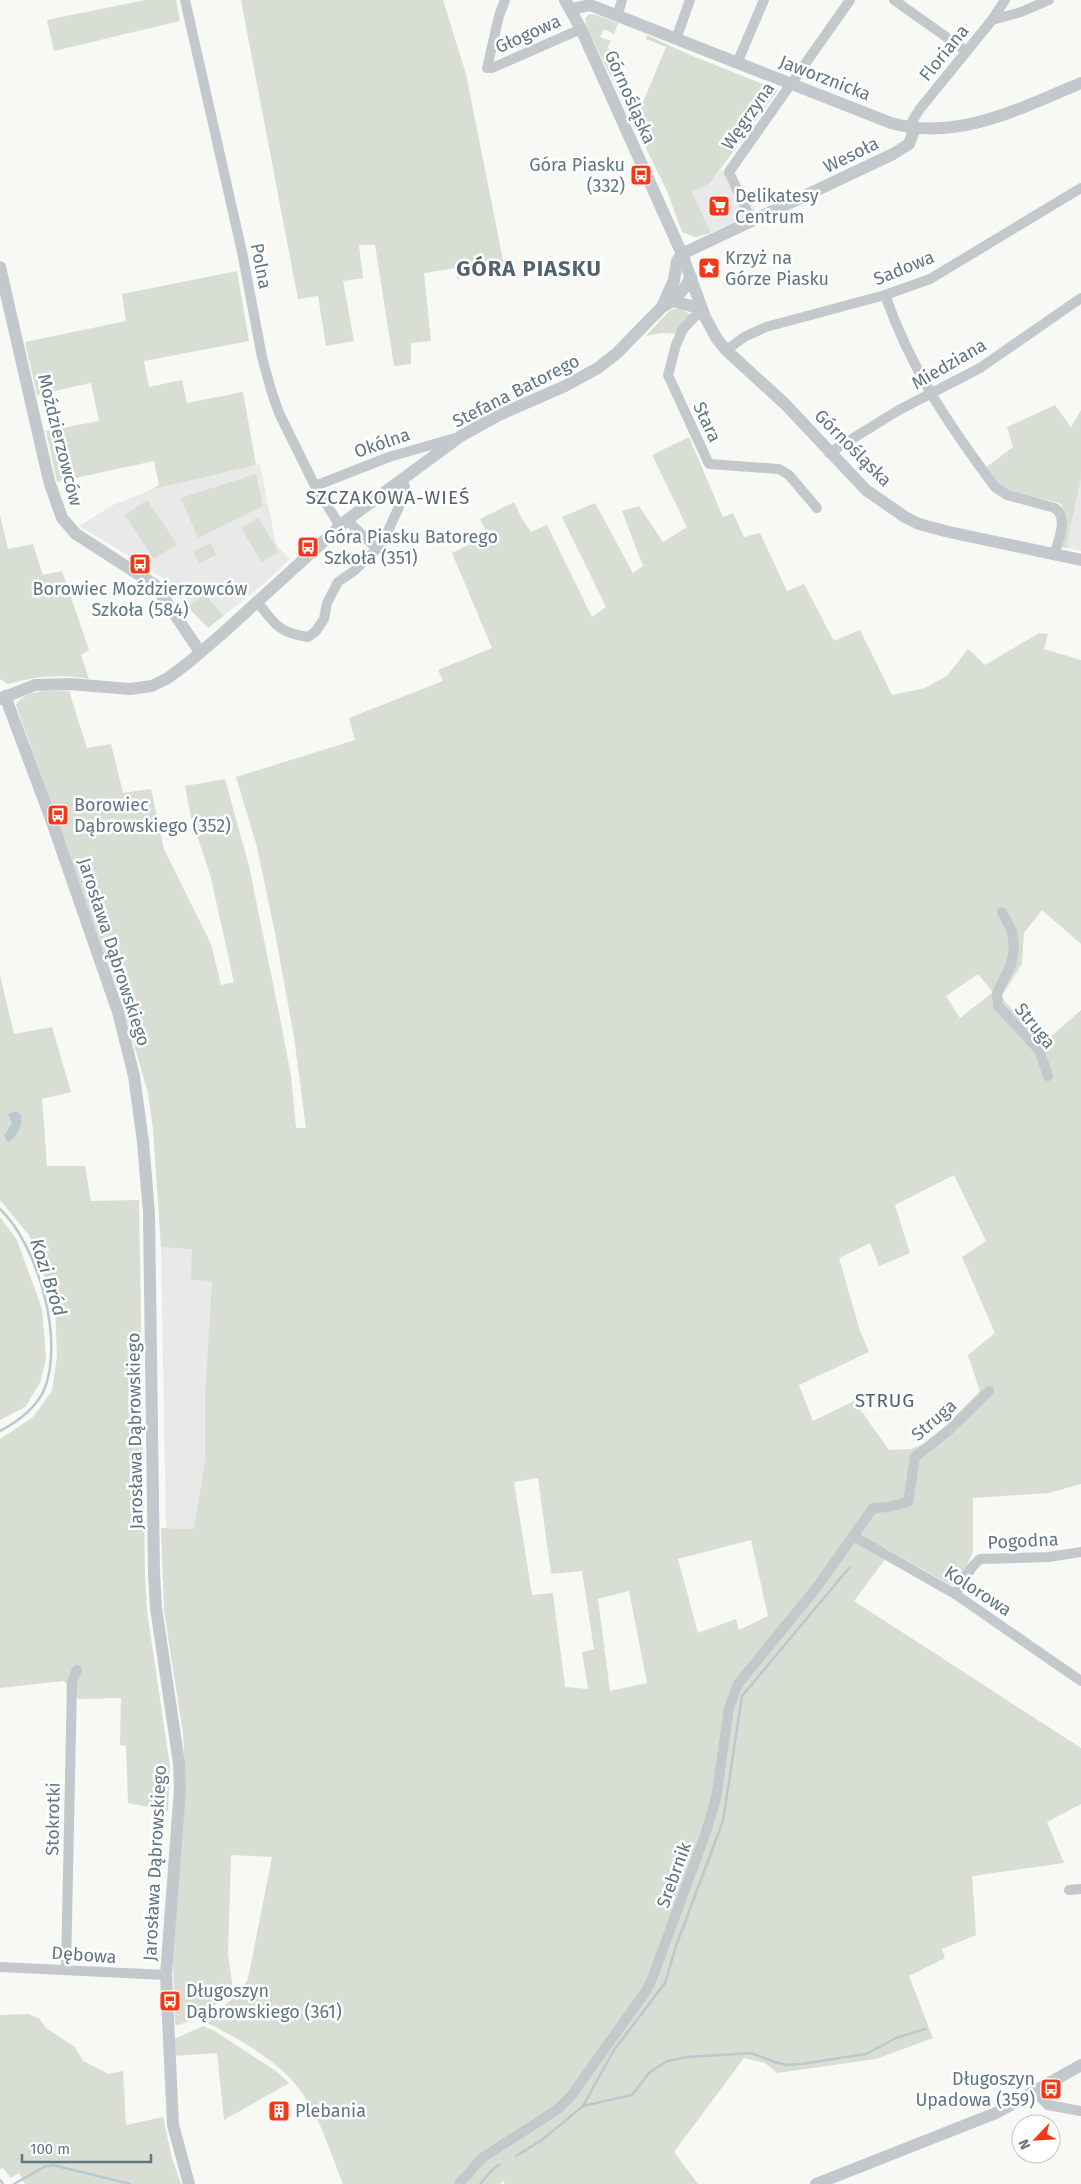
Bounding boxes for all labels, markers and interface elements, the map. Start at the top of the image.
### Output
street label: Głogowa [492,10,564,58]
street label: Floriana [915,20,973,86]
street label: Górnośląska [600,47,660,147]
street label: Jaworznicka [776,50,874,106]
street label: Węgrzyna [717,78,779,154]
street label: Wesoła [820,132,882,178]
place label: Góra Piasku (332) [529,154,625,197]
bus stop icon: Góra Piasku (332) [629,163,653,187]
place label: Delikatesy Centrum [735,185,819,228]
supermarket icon: Delikatesy Centrum [707,194,731,218]
street label: Polna [246,241,276,291]
street label: Sadowa [870,246,938,290]
place label: Krzyż na Górze Piasku [725,247,829,290]
district label: GÓRA PIASKU [456,255,602,282]
place icon: Krzyż na Górze Piasku [697,256,721,280]
street label: Miedziana [908,334,990,394]
street label: Stefana Batorego [449,349,583,433]
street label: Moździerzowców [33,372,87,508]
street label: Stara [688,398,726,446]
street label: Górnośląska [810,405,896,491]
street label: Okólna [351,423,413,463]
district label: SZCZAKOWA-WIEŚ [306,486,470,509]
place label: Góra Piasku Batorego Szkoła (351) [324,526,498,569]
bus stop icon: Góra Piasku Batorego Szkoła (351) [296,535,320,559]
bus stop icon: Borowiec Moździerzowców Szkoła (584) [128,552,152,576]
place label: Borowiec Moździerzowców Szkoła (584) [33,578,247,621]
place label: Borowiec Dąbrowskiego (352) [74,794,231,837]
bus stop icon: Borowiec Dąbrowskiego (352) [46,803,70,827]
street label: Jarosława Dąbrowskiego [73,855,155,1049]
street label: Struga [1010,999,1060,1053]
water label: Kozi Bród [25,1235,72,1319]
street label: Jarosława Dąbrowskiego [122,1333,148,1529]
district label: STRUG [855,1389,915,1412]
street label: Struga [907,1394,961,1446]
street label: Pogodna [987,1528,1059,1554]
street label: Kolorowa [940,1561,1016,1621]
street label: Jarosława Dąbrowskiego [139,1764,171,1962]
street label: Stokrotki [41,1782,65,1856]
street label: Srebrnik [652,1838,696,1911]
street label: Dębowa [51,1942,117,1968]
place label: Długoszyn Dąbrowskiego (361) [186,1980,342,2023]
bus stop icon: Długoszyn Dąbrowskiego (361) [158,1989,182,2013]
place label: Długoszyn Upadowa (359) [915,2068,1035,2111]
bus stop icon: Długoszyn Upadowa (359) [1039,2077,1063,2101]
building icon: Plebania [267,2099,291,2123]
place label: Plebania [295,2100,366,2122]
north arrow [1011,2114,1061,2164]
scale bar [22,2132,151,2164]
text: N [1015,2136,1034,2152]
text: 100 m [30,2140,70,2158]

